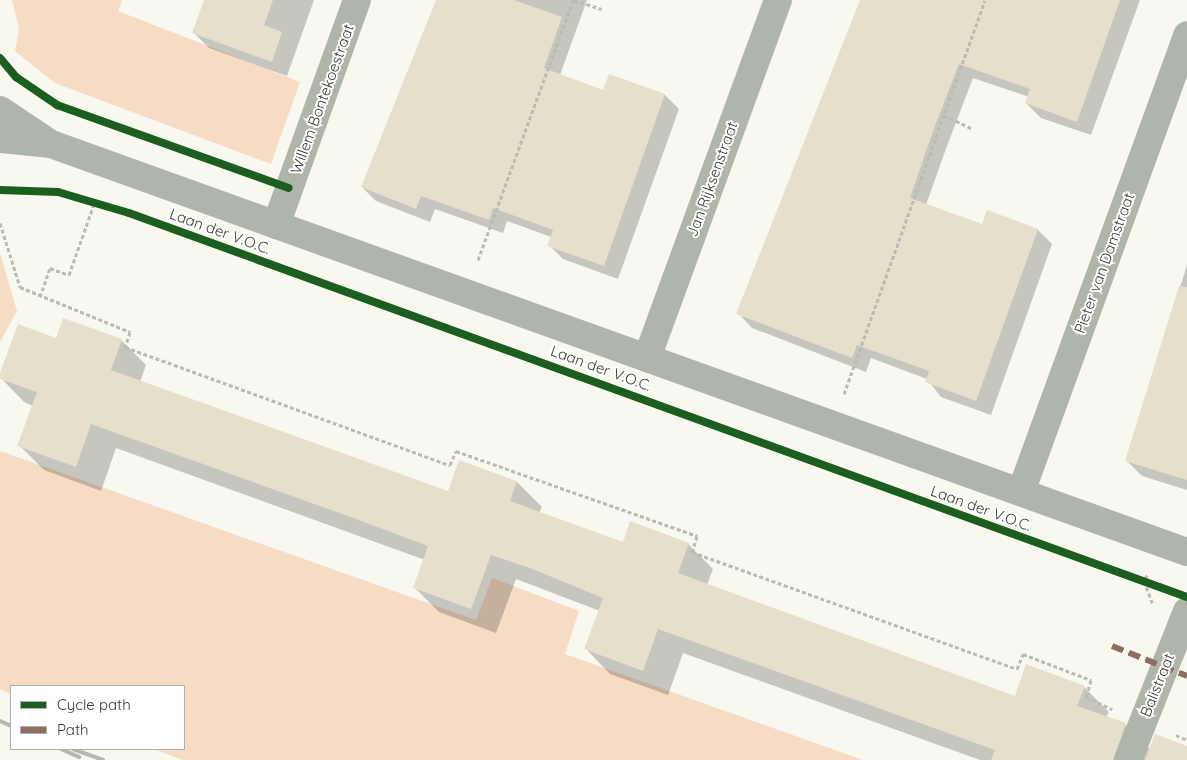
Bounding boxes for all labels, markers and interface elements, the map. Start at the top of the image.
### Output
street label: Willem Bontekoestraat [287,22,357,176]
street label: Jan Rijksenstraat [683,119,741,239]
street label: Pieter van Damstraat [1070,190,1138,336]
street label: Laan der V.O.C. [167,204,273,258]
street label: Laan der V.O.C. [548,341,654,395]
street label: Laan der V.O.C. [928,481,1034,535]
street label: Balistraat [1136,651,1178,719]
legend [10,685,185,750]
text: Cycle path [57,695,131,714]
text: Path [57,720,89,739]

